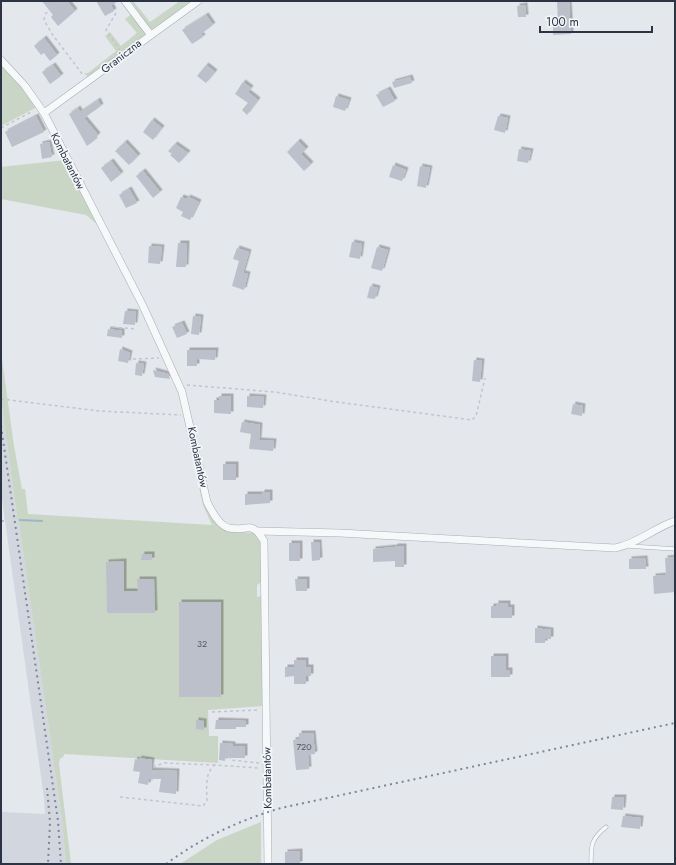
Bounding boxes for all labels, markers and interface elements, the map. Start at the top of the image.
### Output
scale bar [540,8,652,34]
text: 100 m [546,13,579,31]
street label: Graniczna [97,35,145,77]
street label: Kombatantów [47,130,89,193]
street label: Kombatantów [184,425,212,489]
house number: 32 [197,637,207,650]
house number: 720 [296,740,312,753]
street label: Kombatantów [258,746,276,809]

